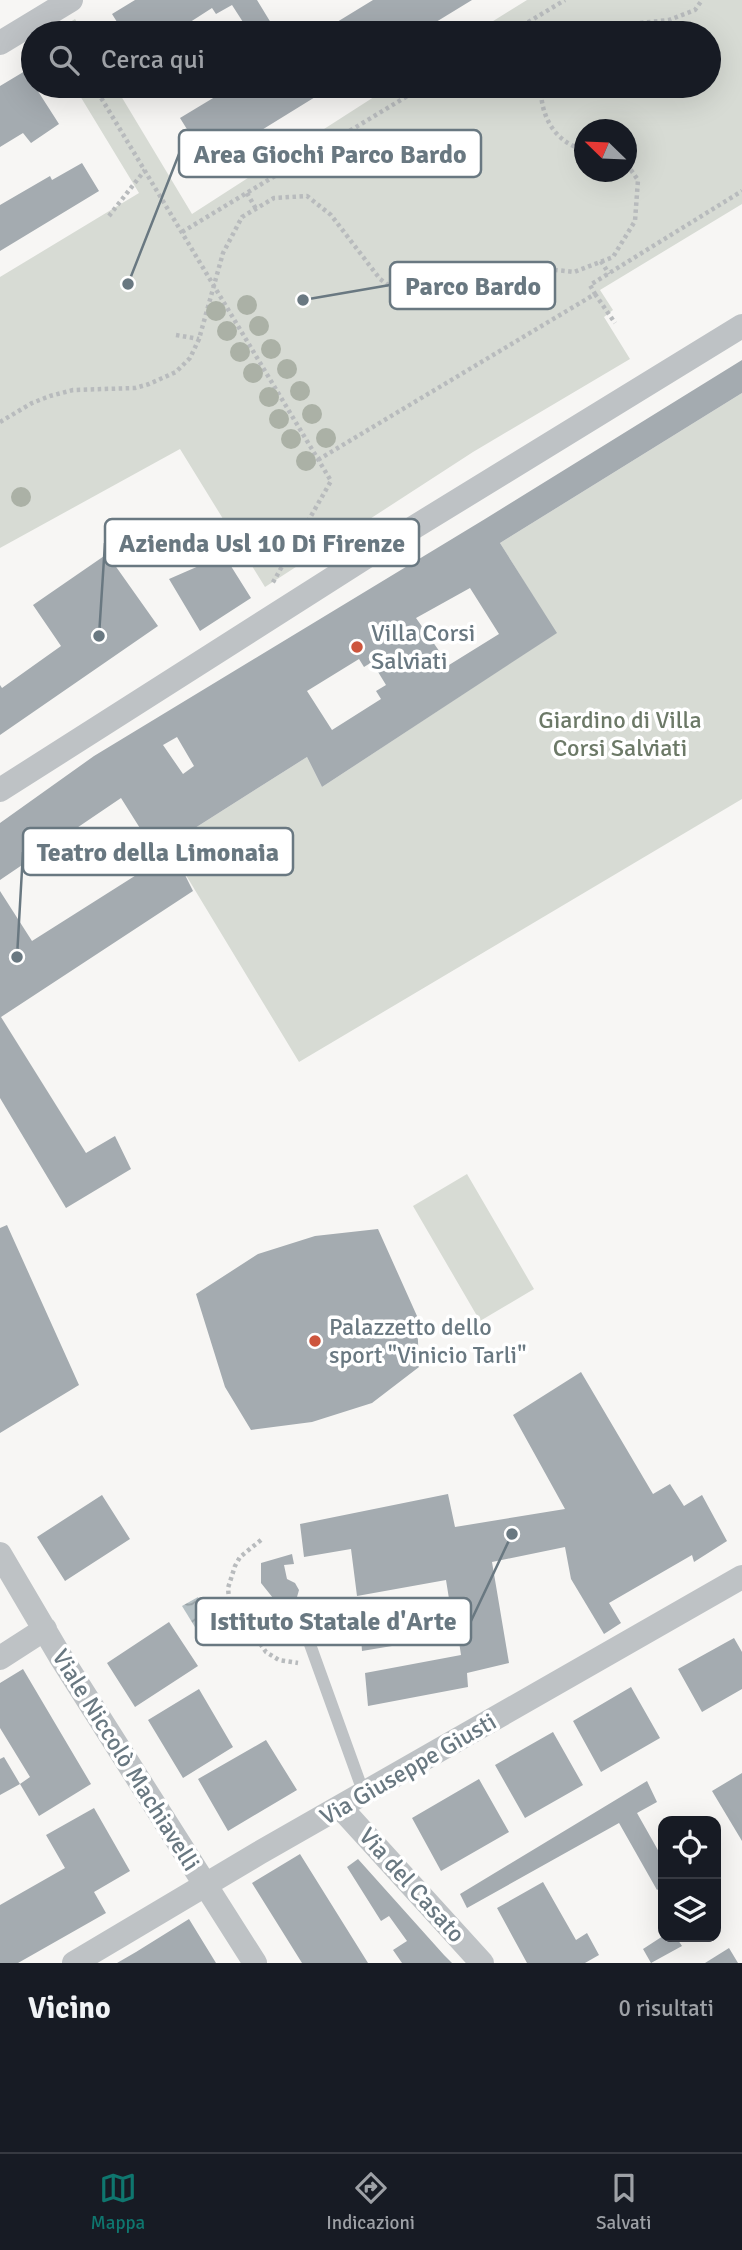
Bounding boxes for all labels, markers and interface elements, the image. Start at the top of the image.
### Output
search box [21,21,721,98]
icon: search [45,41,83,79]
text: Cerca qui [101,44,205,76]
north arrow [574,119,637,182]
callout: Area Giochi Parco Bardo [179,130,481,177]
text: Area Giochi Parco Bardo [193,139,467,171]
callout: Parco Bardo [390,262,555,309]
text: Parco Bardo [405,271,541,303]
callout: Azienda Usl 10 Di Firenze [105,519,419,566]
text: Azienda Usl 10 Di Firenze [119,528,405,560]
place label: Villa Corsi Salviati [371,618,475,676]
marker: Villa Corsi Salviati [349,639,365,655]
park label: Giardino di Villa Corsi Salviati [538,705,702,763]
callout: Teatro della Limonaia [23,828,293,875]
text: Teatro della Limonaia [37,837,279,869]
place label: Palazzetto dello sport "Vinicio Tarli" [329,1312,526,1370]
marker: Palazzetto dello sport "Vinicio Tarli" [307,1333,323,1349]
callout: Istituto Statale d'Arte [196,1598,471,1645]
text: Istituto Statale d'Arte [209,1606,457,1638]
street label: Viale Niccolò Machiavelli [46,1644,206,1876]
street label: Via Giuseppe Giusti [314,1706,502,1832]
map controls [658,1816,721,1942]
button: locate [658,1816,721,1879]
street label: Via del Casato [353,1821,471,1949]
button: layers [658,1879,721,1942]
text: Vicino [28,1990,111,2027]
text: 0 risultati [618,1994,714,2023]
tab: Mappa [90,2169,145,2235]
tab: Indicazioni [326,2169,415,2235]
tab: Salvati [596,2169,652,2235]

